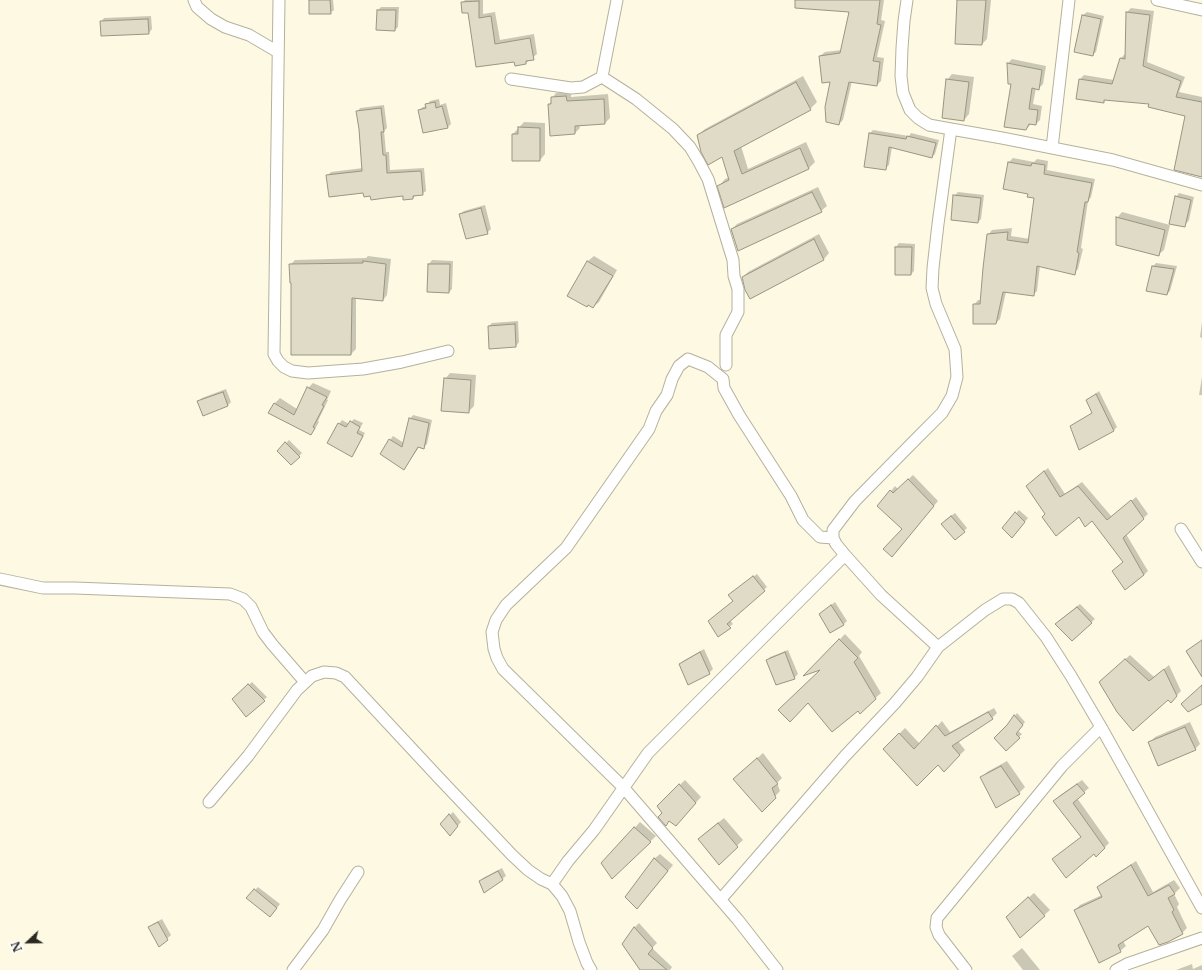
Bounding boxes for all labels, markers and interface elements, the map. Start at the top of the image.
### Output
north arrow [8,922,48,962]
text: N [8,939,25,954]

